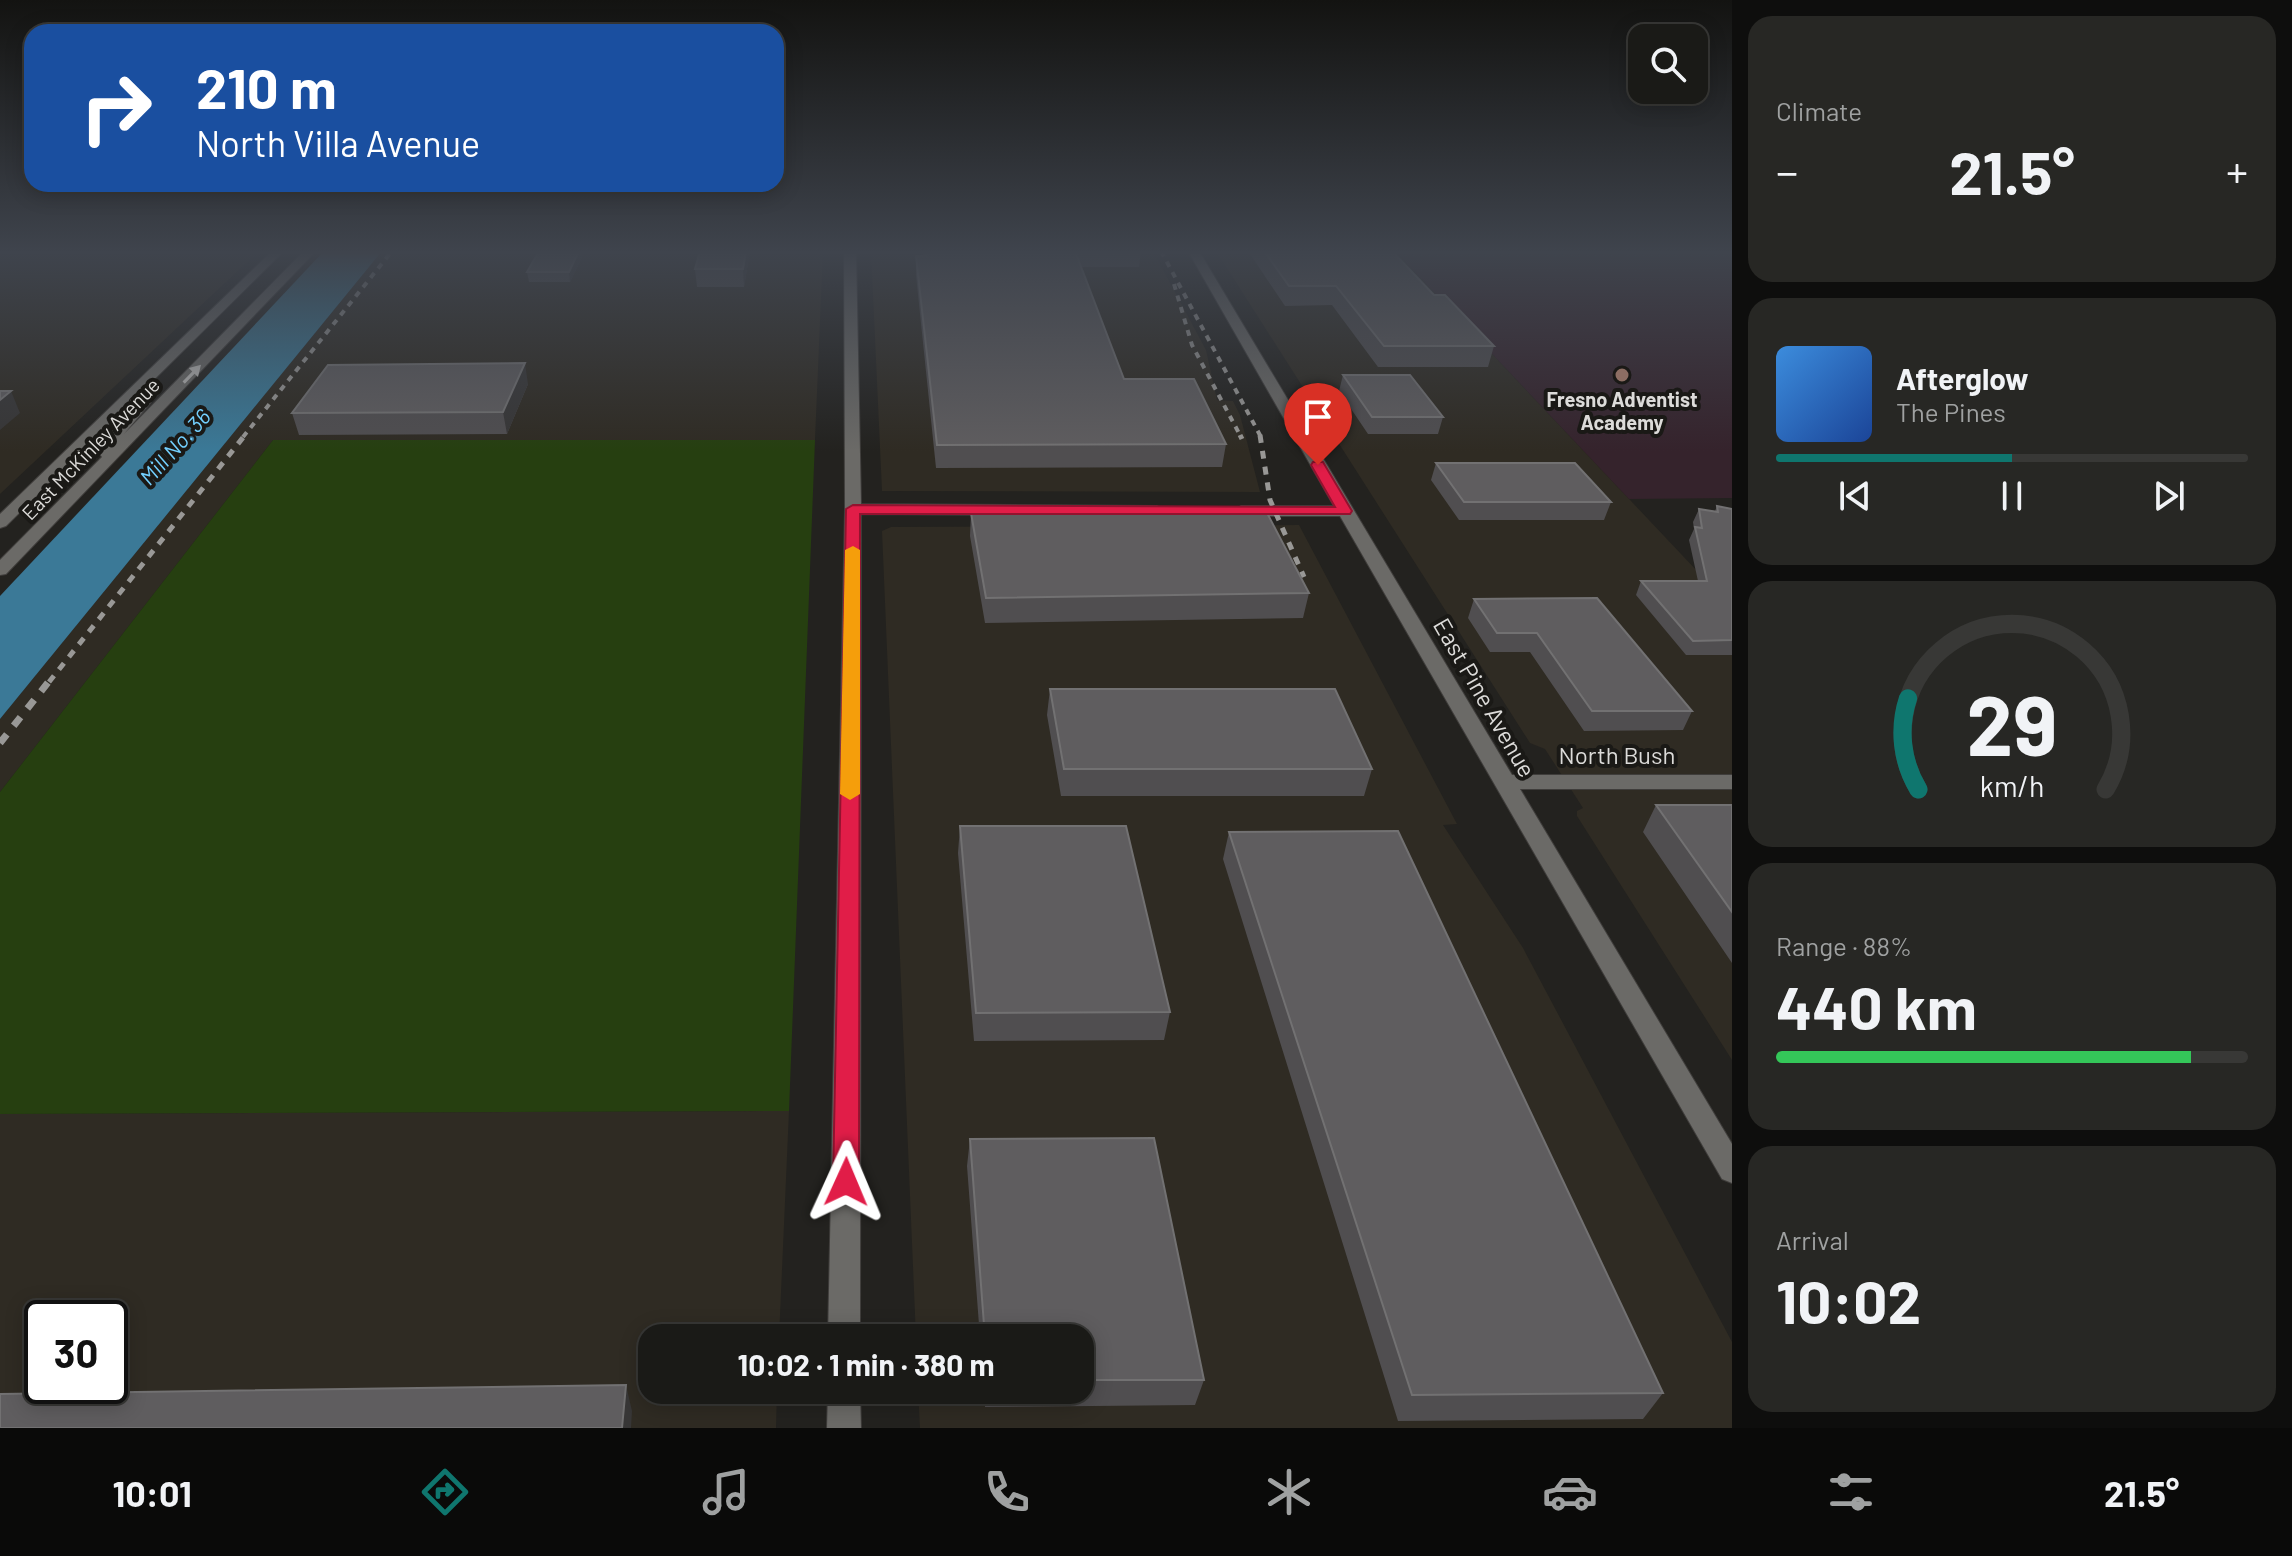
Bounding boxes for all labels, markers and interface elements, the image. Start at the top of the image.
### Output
map controls [1628,24,1708,104]
button: search [1628,24,1708,104]
text: 210 m [196,53,337,120]
icon: right [64,56,168,160]
text: Climate [1776,95,1862,126]
text: North Villa Avenue [196,121,480,164]
text: 21.5° [1949,135,2075,207]
text: − [1776,144,1798,197]
text: + [2226,144,2248,197]
text: Afterglow [1896,360,2029,396]
one-way arrow [183,365,201,384]
marker: Fresno Adventist Academy [1613,366,1631,384]
street label: East McKinley Avenue [16,372,164,524]
pin [1284,383,1352,465]
place label: Fresno Adventist Academy [1546,387,1698,434]
icon: arrive [1296,395,1340,439]
text: The Pines [1896,396,2006,427]
water label: Mill No. 36 [134,403,215,490]
icon: previous [1833,474,1877,518]
icon: pause [1990,474,2034,518]
icon: next [2147,474,2191,518]
street label: East Pine Avenue [1428,613,1543,782]
text: 29 [1967,673,2057,773]
street label: North Bush [1559,740,1675,769]
text: km/h [1980,768,2044,803]
text: Range · 88% [1776,930,1912,961]
text: 440 km [1776,970,1977,1042]
position arrow [804,1140,888,1224]
text: Arrival [1776,1224,1849,1255]
text: 10:02 [1776,1264,1921,1336]
speed limit sign: 30 [24,1300,128,1404]
text: 10:02 · 1 min · 380 m [738,1346,994,1382]
icon: directions [417,1464,473,1520]
icon: music [698,1464,754,1520]
icon: phone [979,1464,1035,1520]
icon: climate [1261,1464,1317,1520]
icon: car [1542,1464,1598,1520]
icon: filters [1823,1464,1879,1520]
text: 10:01 [113,1471,192,1514]
text: 21.5° [2104,1471,2179,1514]

